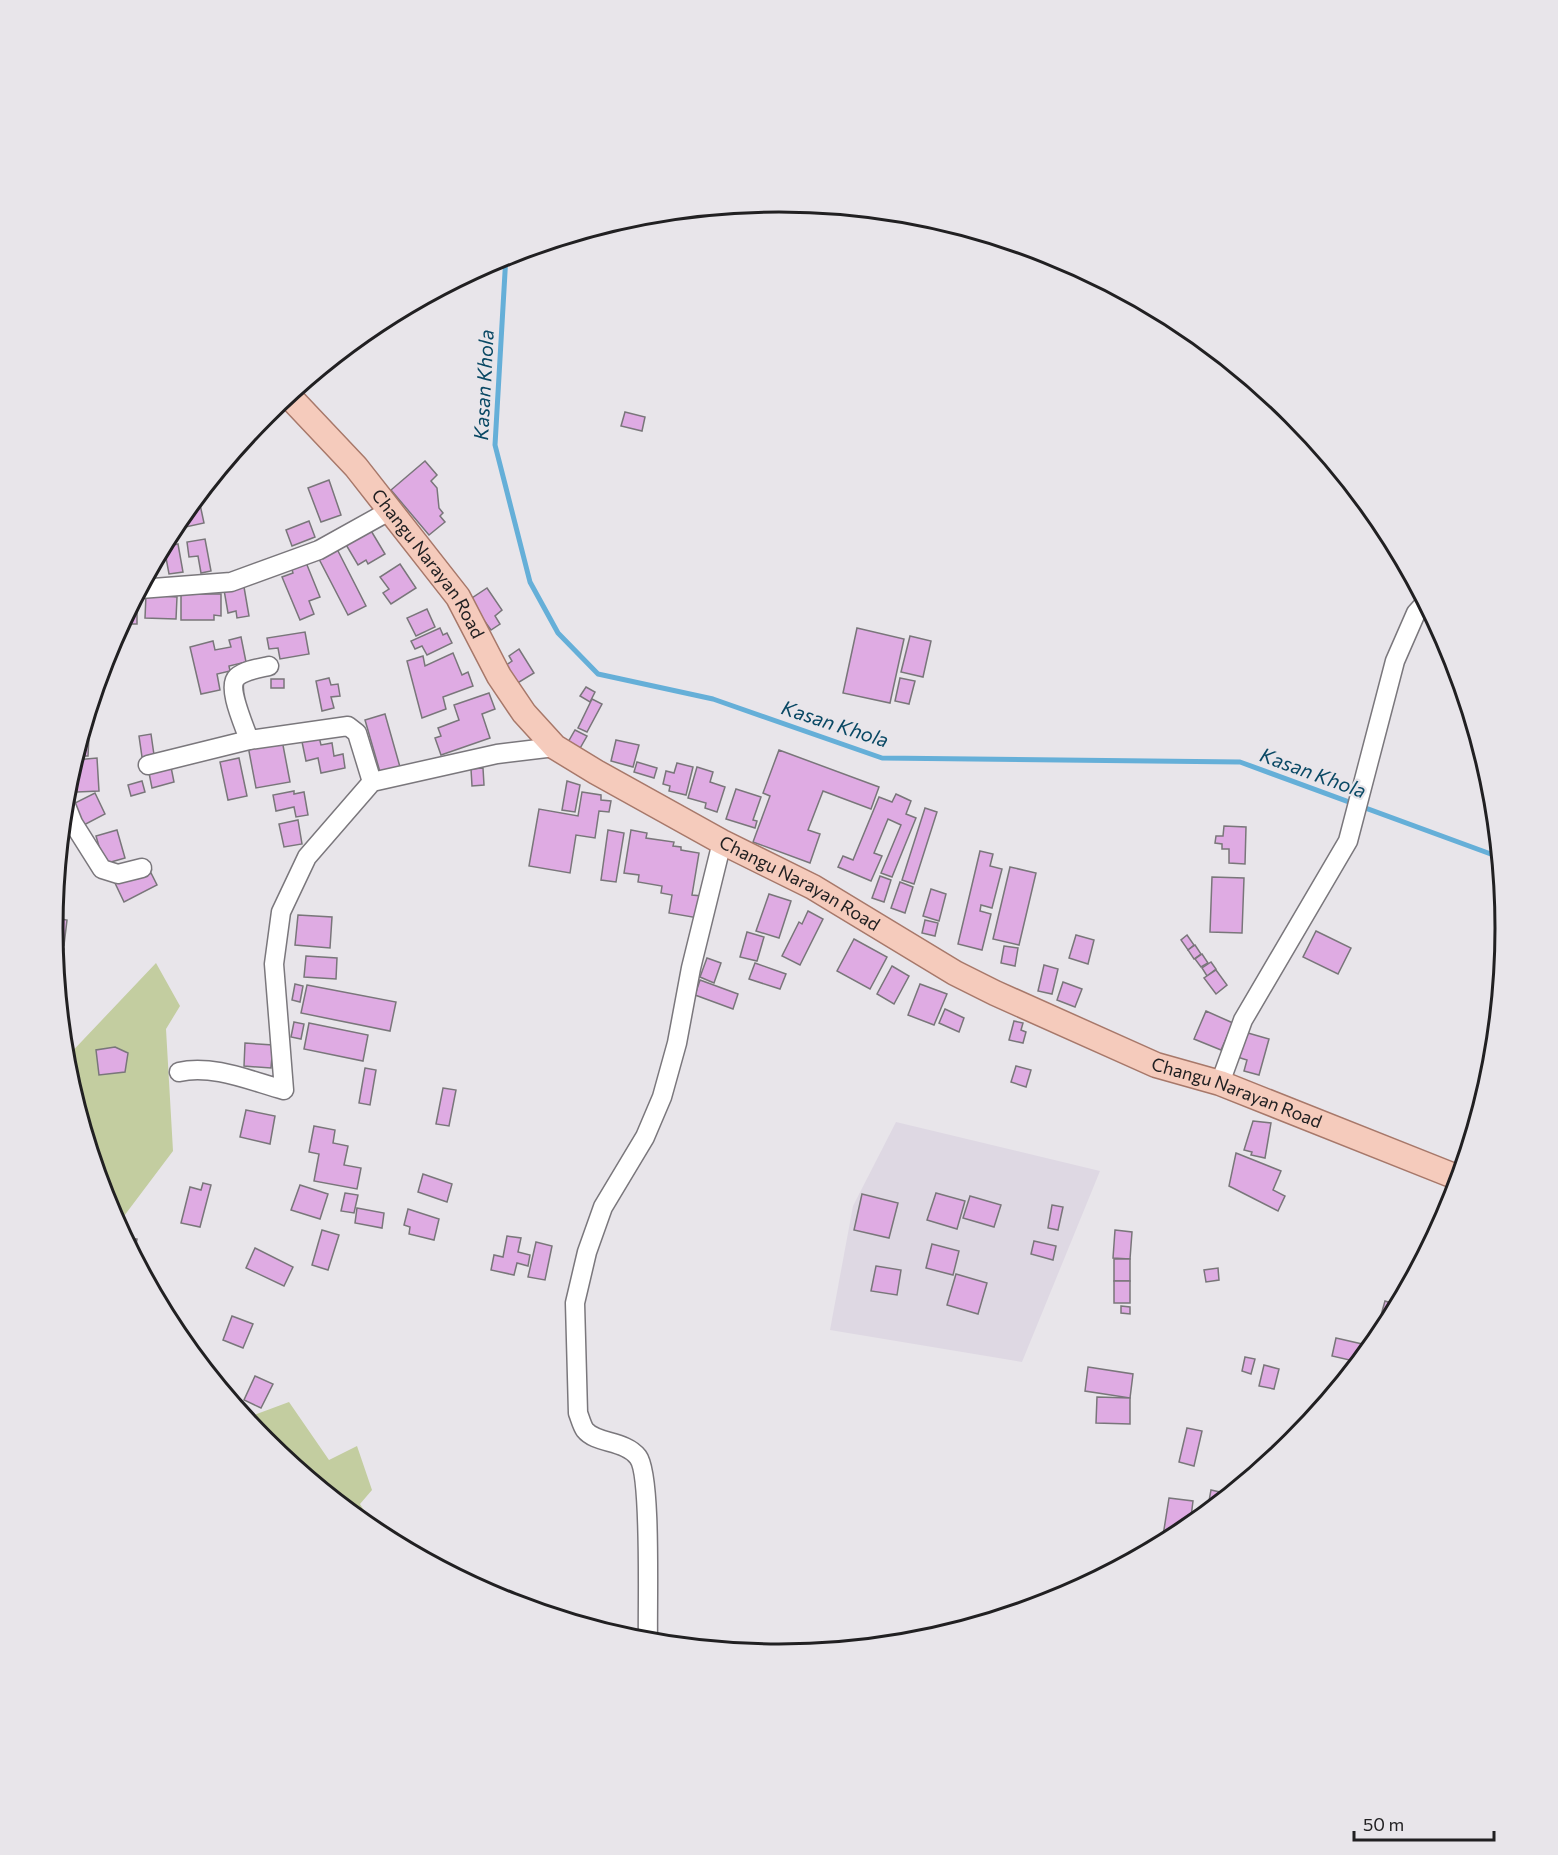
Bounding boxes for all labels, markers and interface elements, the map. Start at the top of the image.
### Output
water label: Kasan Khola [468,329,498,441]
street label: Changu Narayan Road [367,484,490,642]
water label: Kasan Khola [779,694,892,752]
water label: Kasan Khola [1257,742,1370,802]
street label: Changu Narayan Road [716,830,884,935]
street label: Changu Narayan Road [1149,1052,1325,1132]
scale bar [1354,1804,1494,1842]
text: 50 m [1363,1813,1404,1835]

